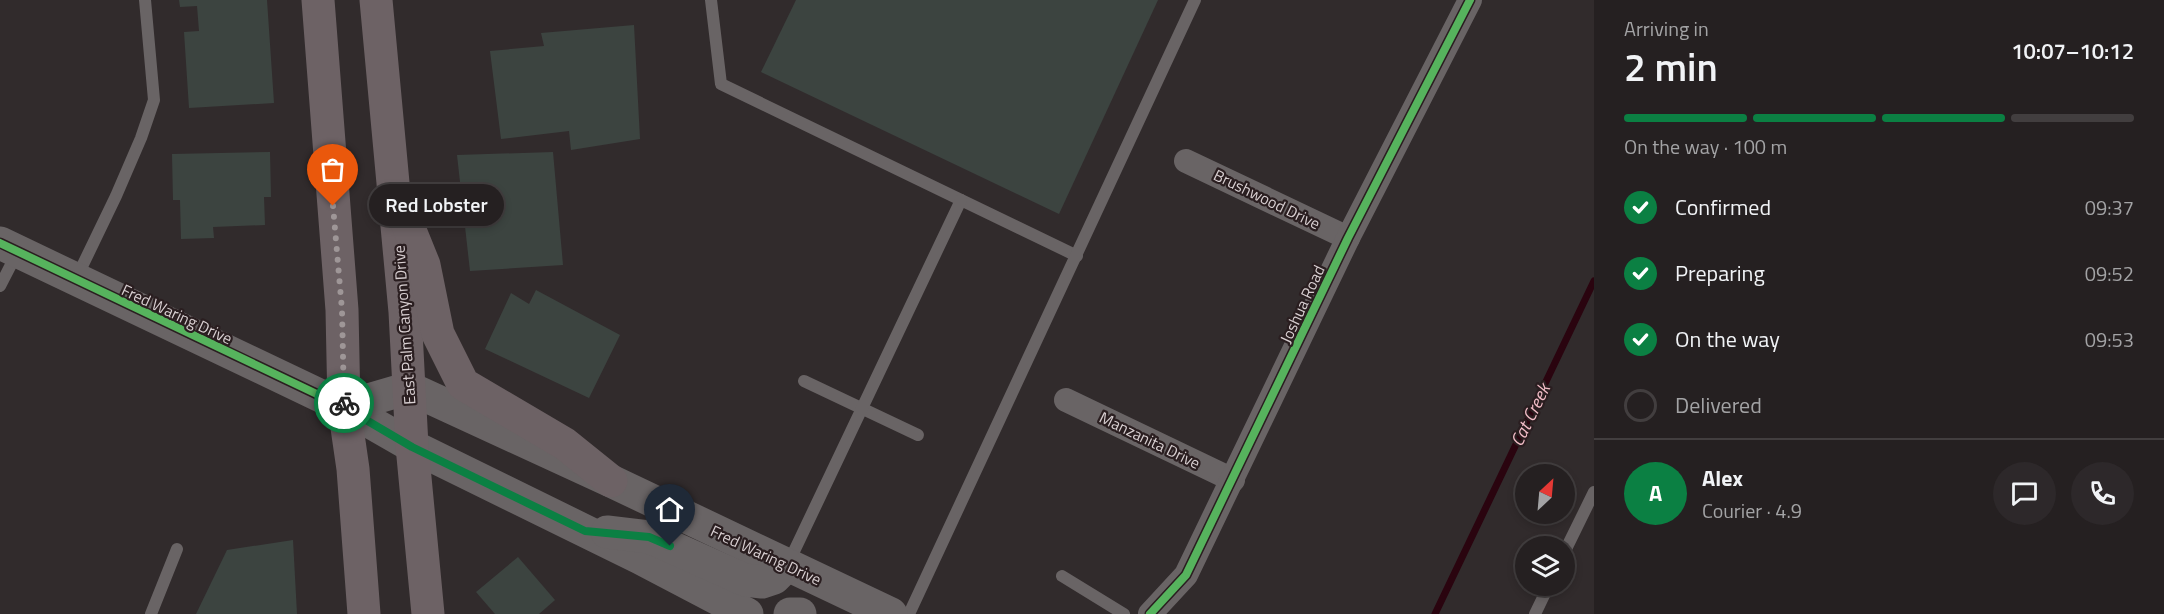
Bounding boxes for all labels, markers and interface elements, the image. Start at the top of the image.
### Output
text: Arriving in [1624,13,1709,44]
text: 10:07–10:12 [2011,34,2134,68]
text: 2 min [1624,37,1718,96]
text: On the way · 100 m [1624,131,1787,162]
pin [307,144,358,206]
icon: bag [316,153,349,186]
street label: Brushwood Drive [1210,163,1324,235]
callout: Red Lobster [369,185,504,227]
text: Red Lobster [385,189,488,220]
text: Confirmed [1675,190,1771,224]
icon: check [1624,191,1657,224]
text: 09:37 [2085,192,2134,223]
street label: East Palm Canyon Drive [386,244,422,406]
text: Preparing [1675,256,1765,290]
icon: check [1624,257,1657,290]
text: 09:52 [2085,258,2134,289]
street label: Joshua Road [1273,261,1331,347]
street label: Fred Waring Drive [118,278,236,350]
text: On the way [1675,322,1780,356]
icon: check [1624,323,1657,356]
text: 09:53 [2085,324,2134,355]
courier [314,373,374,433]
water label: Cat Creek [1503,377,1558,451]
icon: bike [328,387,361,420]
text: Delivered [1675,388,1762,422]
street label: Manzanita Drive [1095,405,1205,475]
text: Alex [1702,461,1743,495]
button: chat [1993,462,2056,525]
button: phone [2071,462,2134,525]
north arrow [1515,464,1575,524]
map controls [1515,464,1575,596]
text: A [1649,476,1662,510]
pin [644,484,695,546]
icon: home [653,493,686,526]
text: Courier · 4.9 [1702,495,1802,526]
street label: Fred Waring Drive [707,519,825,591]
button: layers [1515,536,1575,596]

